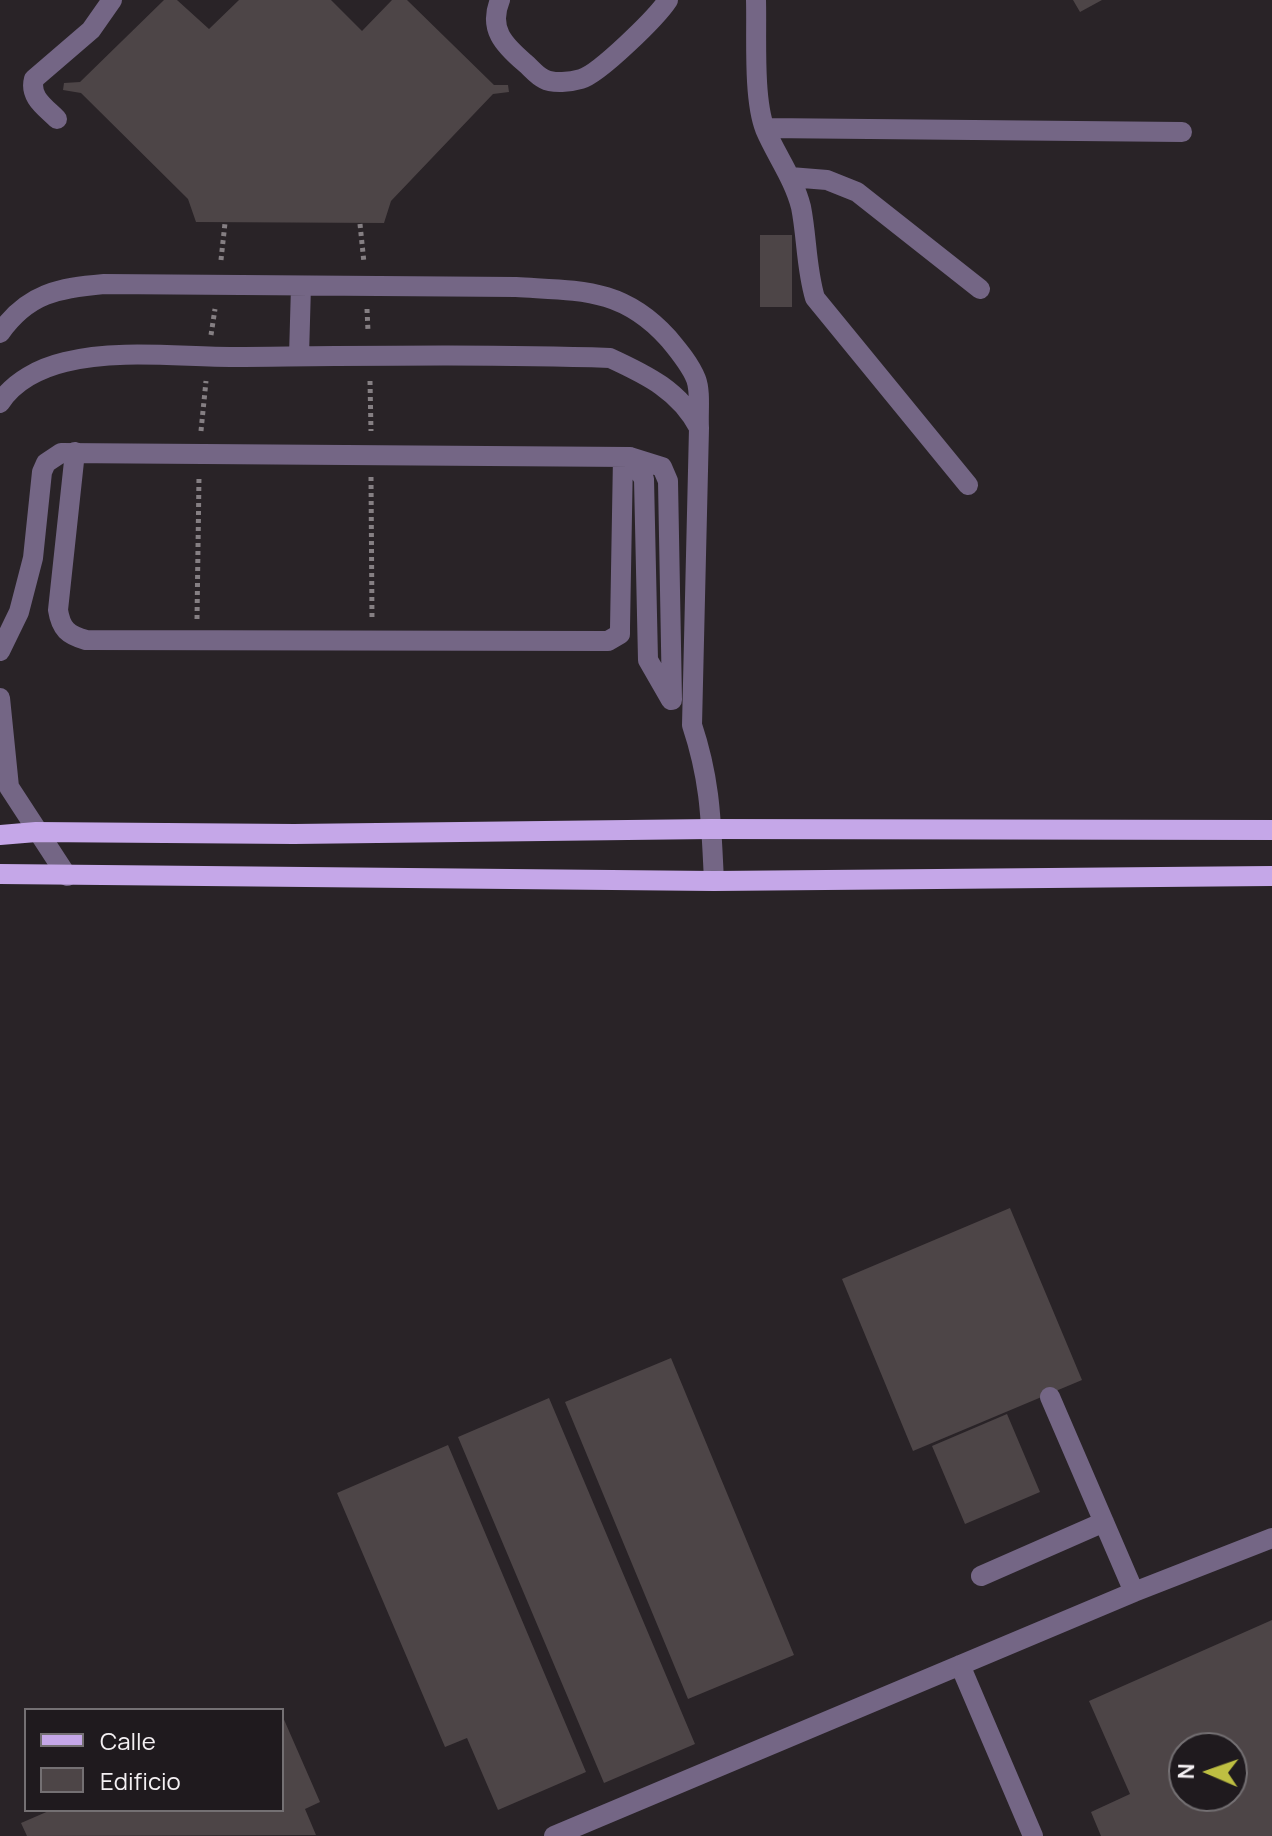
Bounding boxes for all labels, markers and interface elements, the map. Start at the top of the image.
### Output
legend [24,1708,284,1812]
text: Calle [100,1724,156,1757]
north arrow [1168,1732,1248,1812]
text: N [1171,1763,1201,1780]
text: Edificio [100,1764,181,1797]

